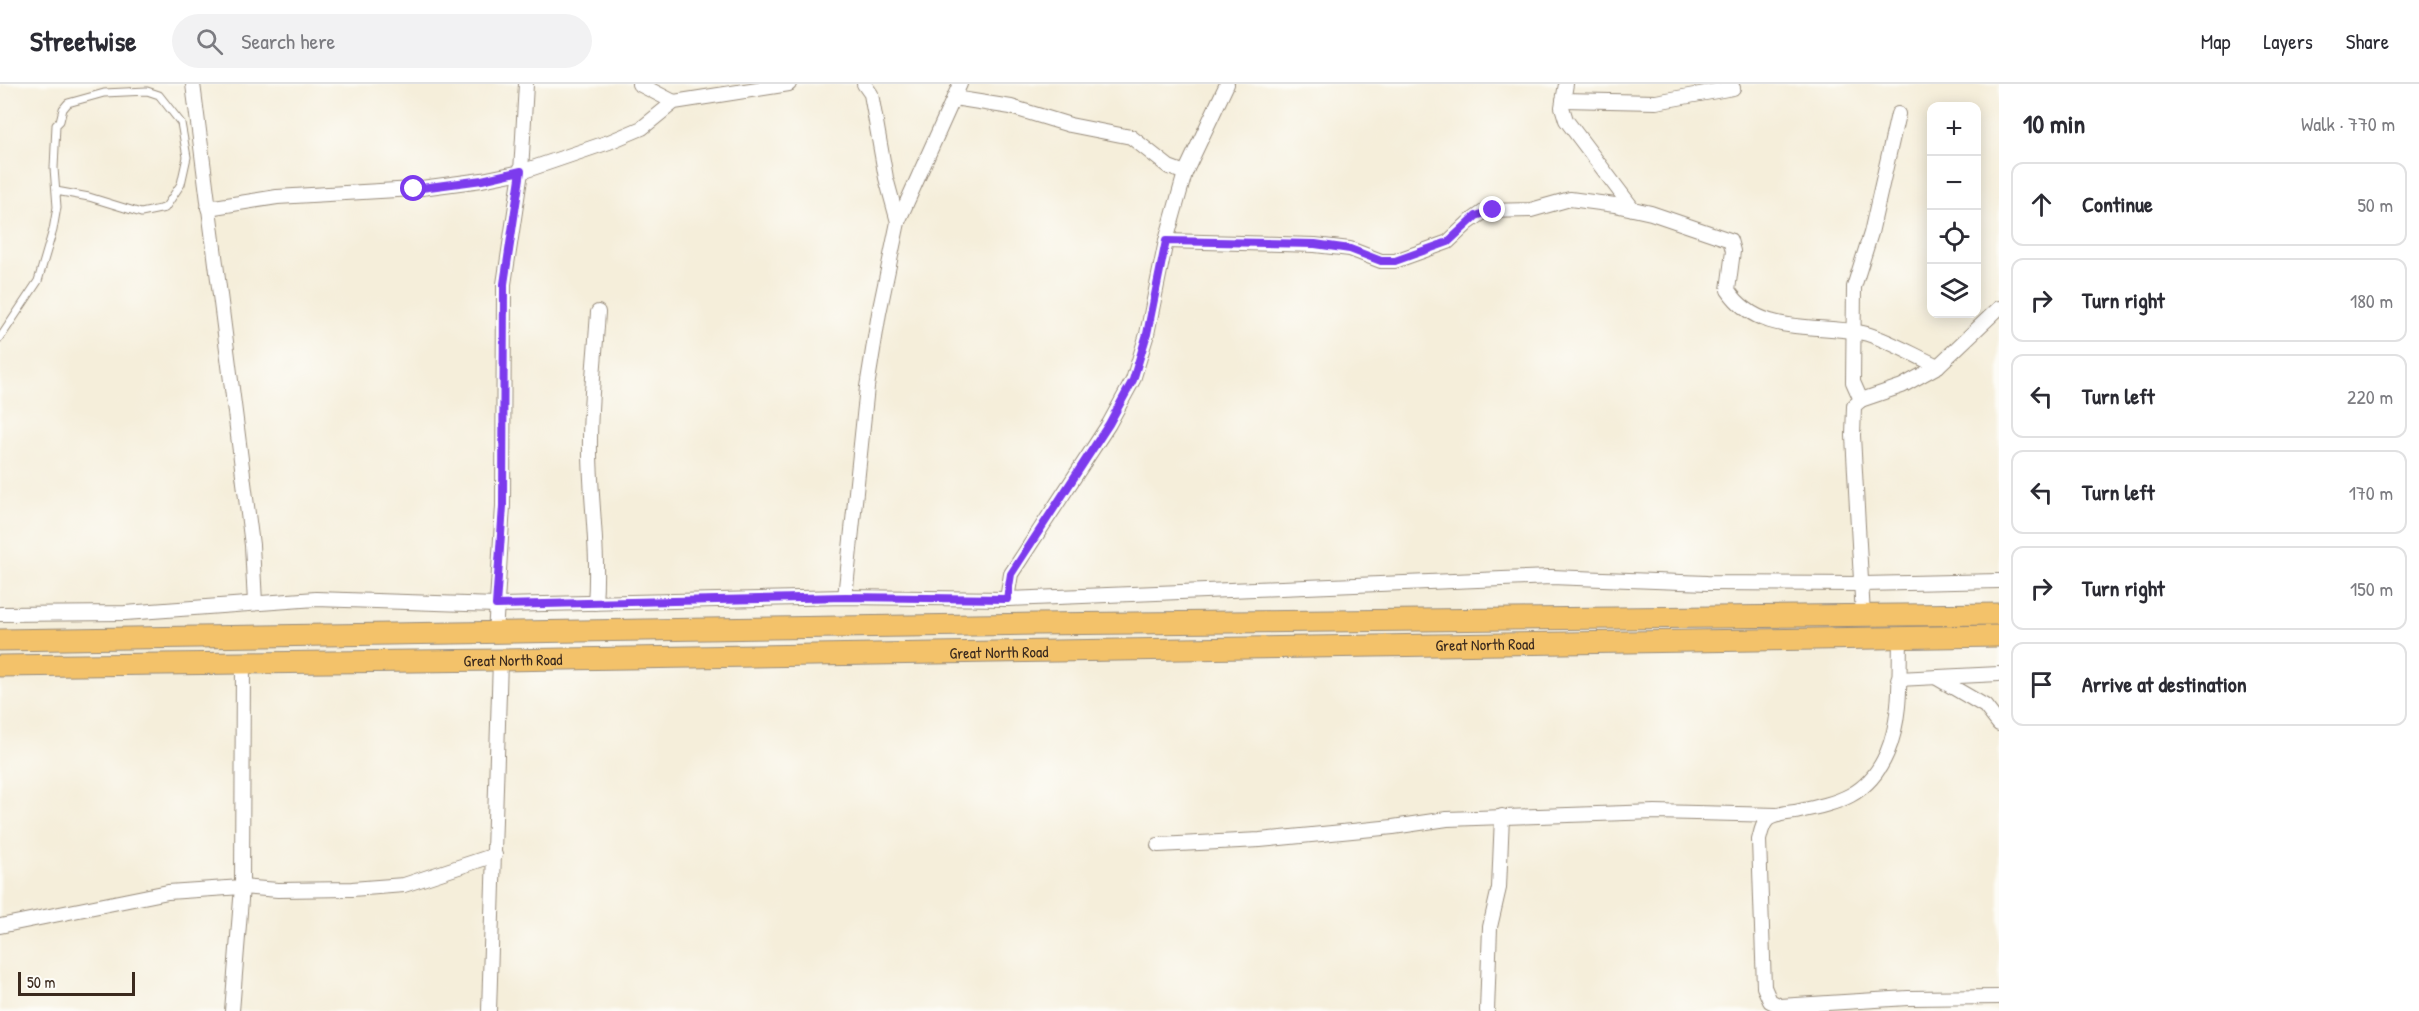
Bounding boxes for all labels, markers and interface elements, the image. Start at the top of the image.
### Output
search box [172,14,592,68]
text: Streetwise [30,22,136,60]
icon: search [193,25,226,58]
text: Search here [241,26,335,56]
text: Map [2201,27,2230,56]
text: Layers [2263,27,2313,56]
text: Share [2346,27,2389,56]
map controls [1927,102,1981,318]
button: + [1927,102,1981,156]
text: 10 min [2023,106,2085,141]
text: Walk · 770 m [2301,110,2395,137]
button: − [1927,156,1981,210]
route start [400,175,426,201]
icon: ahead [2025,188,2058,221]
text: Continue [2082,189,2153,219]
text: 50 m [2357,191,2393,218]
route end [1479,196,1505,222]
button: locate [1927,210,1981,264]
button: layers [1927,264,1981,318]
icon: right [2025,284,2058,317]
text: Turn right [2082,285,2165,315]
text: 180 m [2350,287,2393,314]
icon: left [2025,380,2058,413]
text: Turn left [2082,381,2155,411]
text: 220 m [2347,383,2393,410]
icon: left [2025,476,2058,509]
text: Turn left [2082,477,2155,507]
text: 170 m [2349,479,2393,506]
icon: right [2025,572,2058,605]
text: Turn right [2082,573,2165,603]
text: 150 m [2350,575,2393,602]
street label: Great North Road [1435,632,1535,656]
street label: Great North Road [949,640,1049,664]
street label: Great North Road [463,648,563,671]
icon: arrive [2025,668,2058,701]
text: Arrive at destination [2082,669,2247,699]
scale bar [18,969,135,996]
text: 50 m [27,971,56,993]

